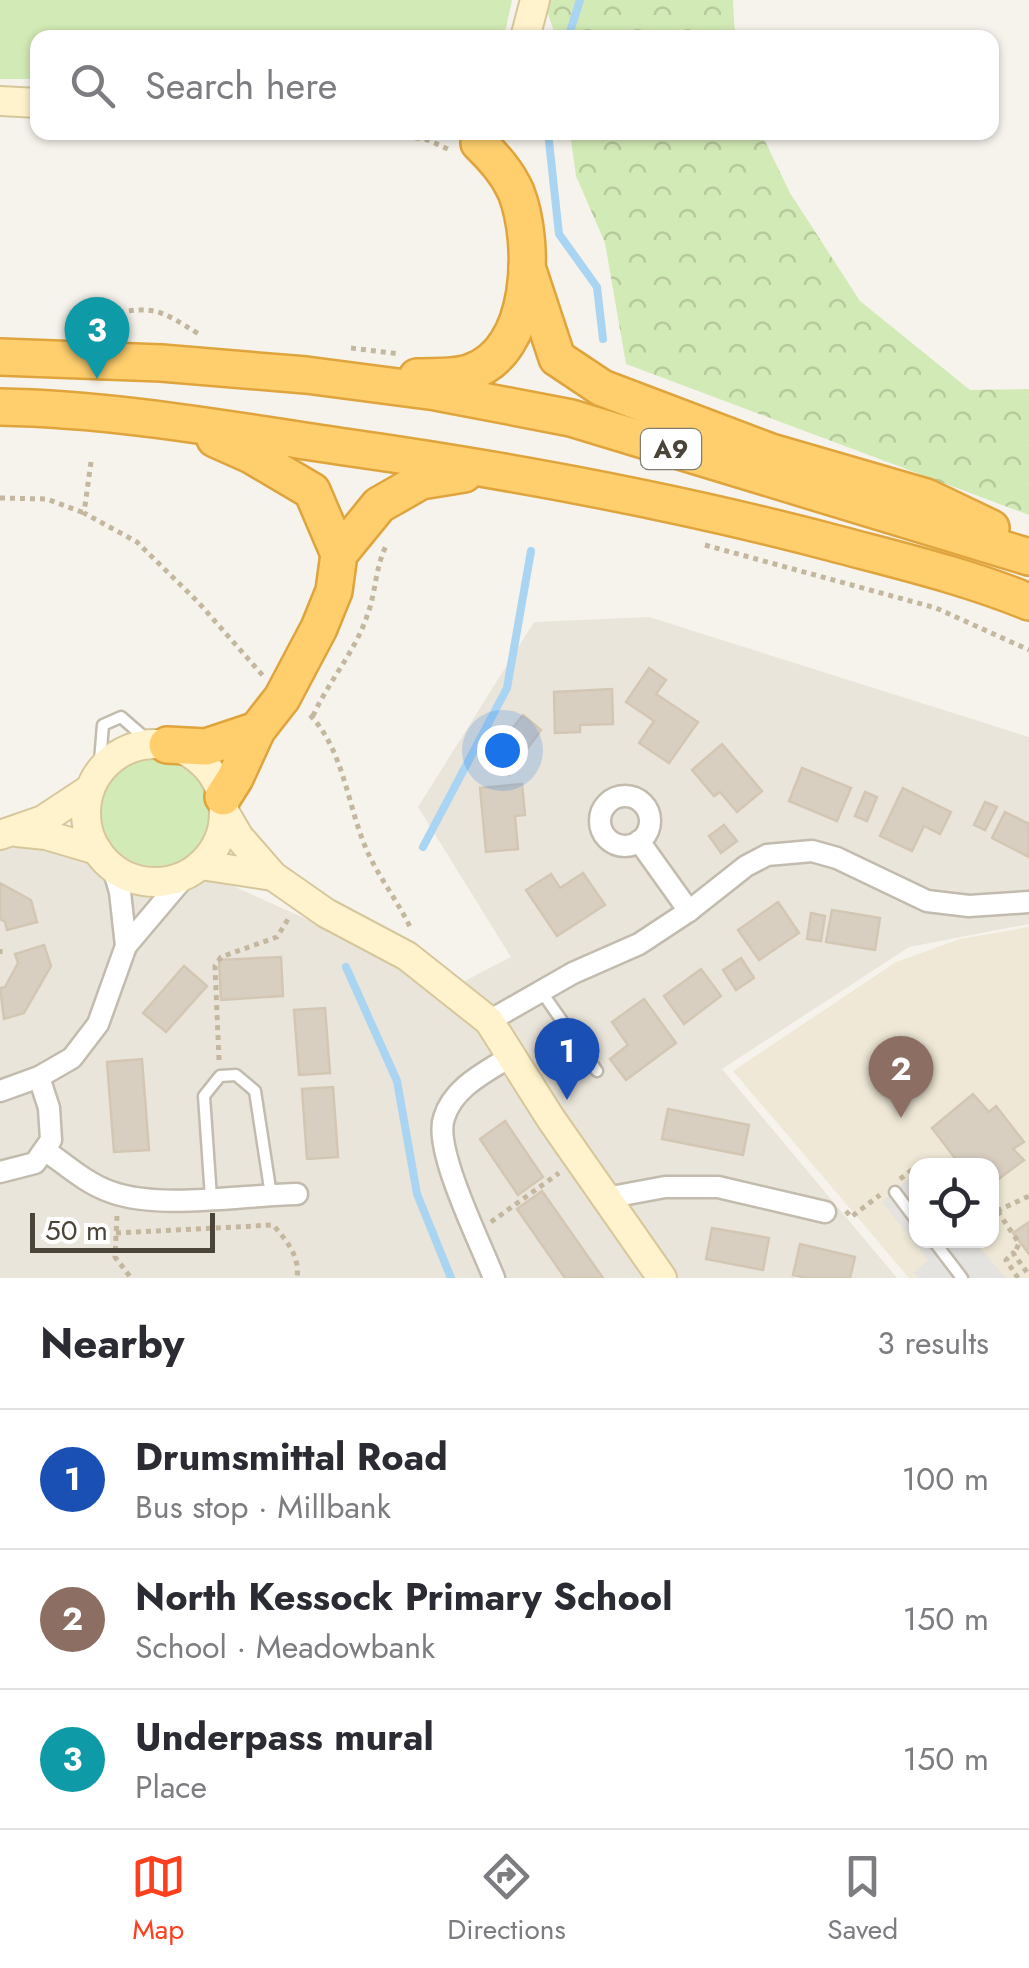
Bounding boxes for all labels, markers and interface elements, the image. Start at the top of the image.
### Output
search box [30,30,999,140]
icon: search [65,58,120,113]
text: Search here [145,58,337,113]
pin: 3 [64,296,130,379]
road number: A9 [641,429,701,469]
your location [477,725,528,776]
pin: 1 [534,1018,600,1100]
pin: 2 [868,1036,934,1118]
map controls [909,1158,999,1248]
button: locate [909,1158,999,1248]
scale bar [30,1208,215,1252]
text: 50 m [45,1210,108,1251]
text: Nearby [40,1313,184,1374]
text: 3 results [877,1320,989,1366]
text: Drumsmittal Road [135,1429,448,1484]
text: 1 [64,1456,81,1502]
text: 100 m [902,1456,989,1502]
text: Bus stop · Millbank [135,1484,391,1530]
text: North Kessock Primary School [135,1569,673,1624]
text: 2 [62,1596,83,1642]
text: 150 m [903,1596,989,1642]
text: School · Meadowbank [135,1624,435,1670]
text: Underpass mural [135,1709,434,1764]
text: 3 [63,1736,82,1782]
text: 150 m [903,1736,989,1782]
text: Place [135,1764,207,1810]
tab: Map [131,1849,186,1950]
tab: Directions [447,1849,566,1950]
tab: Saved [827,1849,898,1950]

